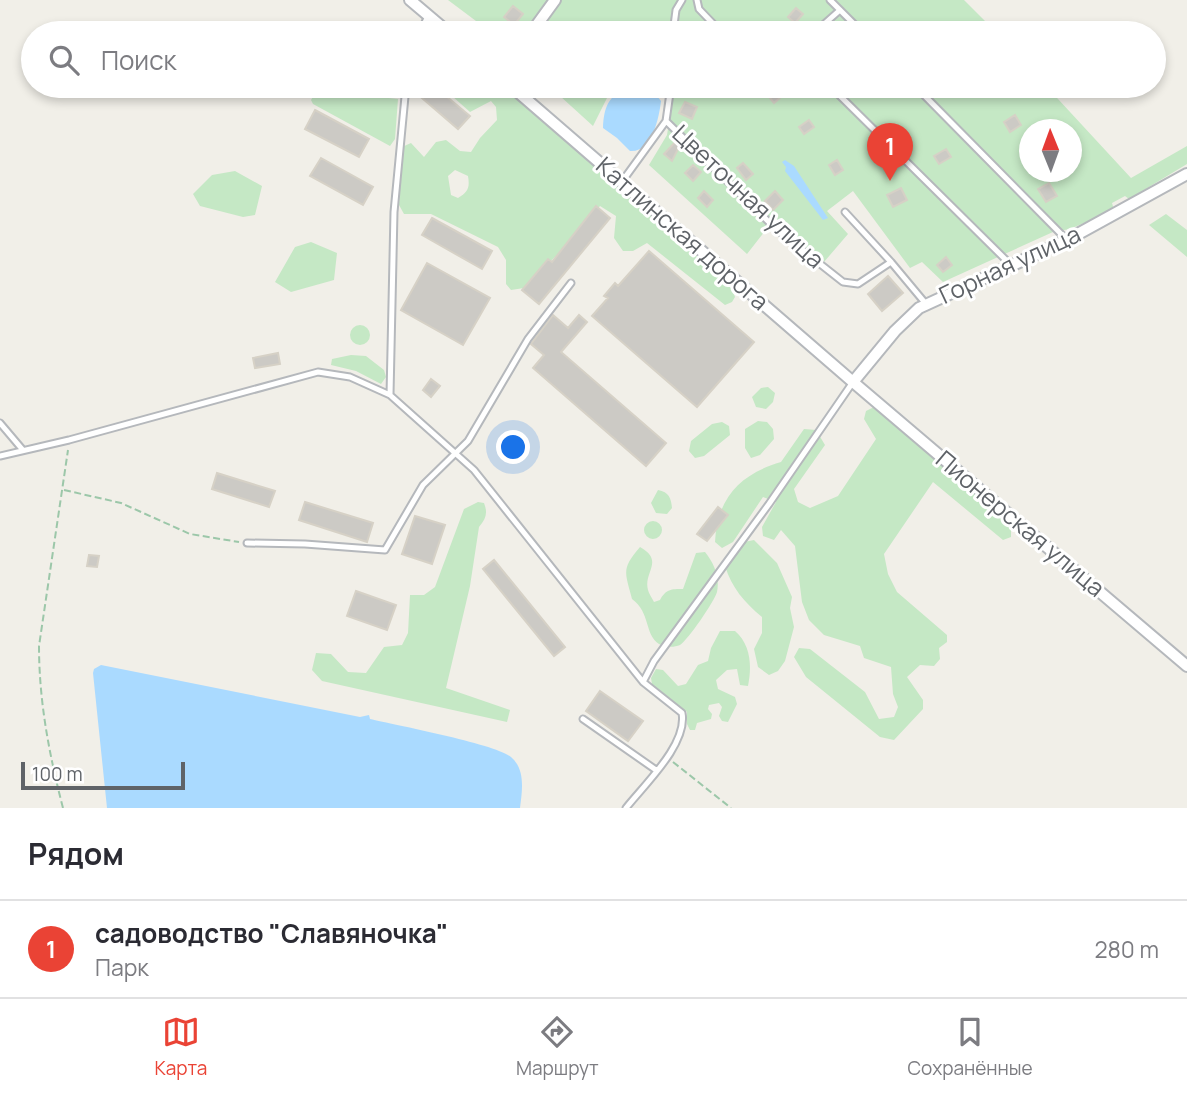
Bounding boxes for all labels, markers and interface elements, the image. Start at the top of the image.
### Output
search box [21,21,1166,98]
icon: search [45,41,83,79]
text: Поиск [101,42,176,78]
street label: Цветочная улица [666,117,832,275]
north arrow [1019,119,1082,182]
pin: 1 [867,123,913,181]
street label: Катлинская дорога [590,149,776,317]
street label: Горная улица [933,216,1085,311]
your location [496,430,530,464]
street label: Пионерская улица [929,442,1112,603]
scale bar [21,759,186,791]
text: 100 m [32,761,83,787]
text: Рядом [28,833,124,874]
text: садоводство "Славяночка" [95,915,448,951]
text: 1 [46,933,56,965]
text: 280 m [1094,933,1159,965]
text: Парк [95,951,149,983]
tab: Карта [154,1013,207,1081]
tab: Маршрут [516,1013,599,1081]
tab: Сохранённые [908,1013,1033,1081]

